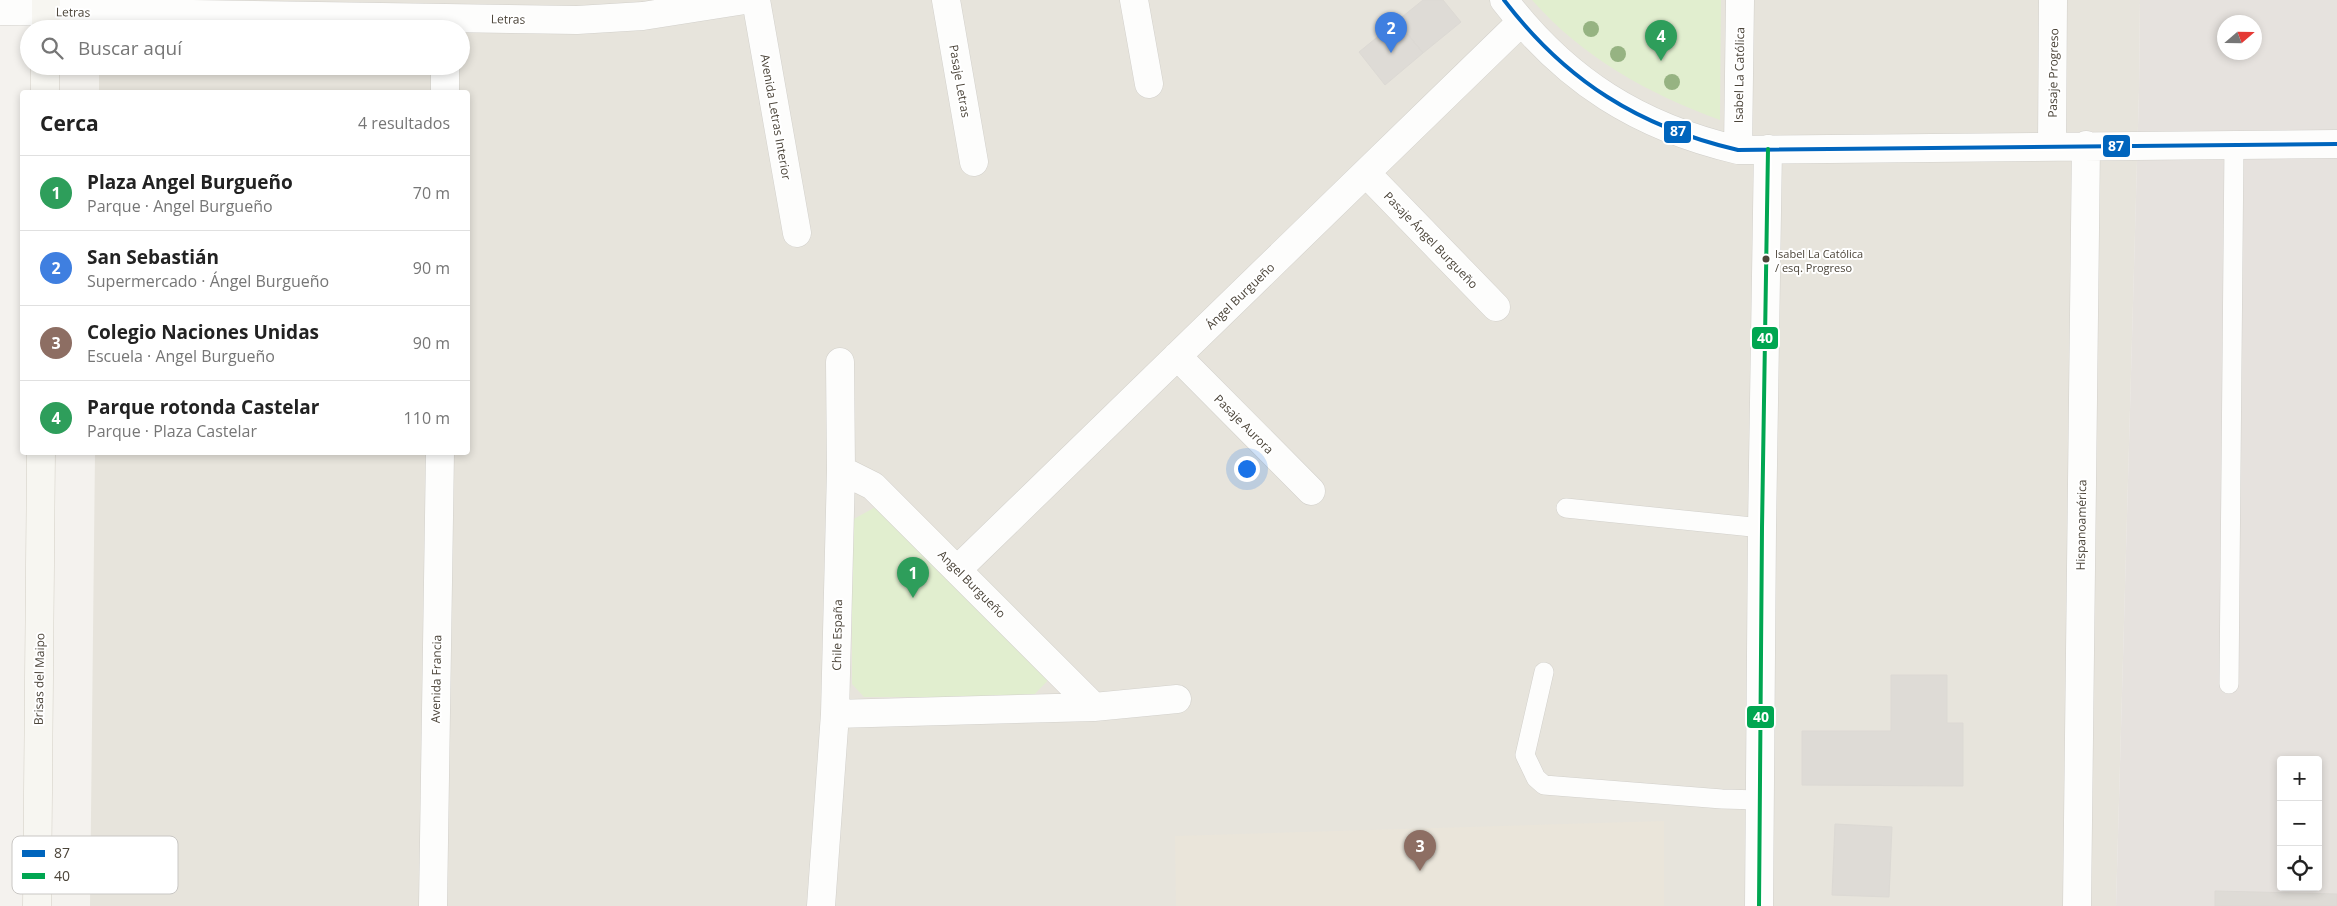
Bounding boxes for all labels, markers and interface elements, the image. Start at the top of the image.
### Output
street label: Letras [56,3,91,21]
street label: Letras [491,10,526,28]
pin: 2 [1375,12,1407,53]
north arrow [2217,15,2262,60]
search box [20,20,470,75]
pin: 4 [1645,20,1677,61]
street label: Isabel La Católica [1730,27,1748,123]
street label: Pasaje Progreso [2044,28,2062,118]
icon: search [38,34,66,62]
text: Buscar aquí [78,35,182,61]
street label: Pasaje Letras [945,43,975,119]
street label: Avenida Letras Interior [757,53,795,181]
text: Cerca [40,109,99,137]
text: 4 resultados [358,112,450,134]
line badge: 87 [1663,120,1692,144]
text: 87 [1670,121,1686,140]
line badge: 87 [2102,134,2131,158]
text: 87 [2108,136,2124,155]
text: Plaza Angel Burgueño [87,169,293,195]
text: 1 [51,182,61,204]
text: 70 m [413,182,450,204]
street label: Pasaje Ángel Burgueño [1380,188,1482,292]
text: Parque · Angel Burgueño [87,195,273,217]
text: San Sebastián [87,244,219,270]
place label: Isabel La Católica / esq. Progreso [1775,246,1863,275]
marker: Isabel La Católica / esq. Progreso [1761,254,1771,264]
text: 2 [51,257,61,279]
text: 90 m [413,257,450,279]
street label: Ángel Burgueño [1202,259,1278,333]
text: Supermercado · Ángel Burgueño [87,270,329,292]
text: Colegio Naciones Unidas [87,319,319,345]
line badge: 40 [1751,326,1779,350]
text: 40 [1757,328,1773,347]
text: 3 [51,332,61,354]
text: 90 m [413,332,450,354]
text: Escuela · Angel Burgueño [87,345,275,367]
street label: Pasaje Aurora [1210,390,1278,458]
text: Parque rotonda Castelar [87,394,319,420]
text: 4 [51,407,61,429]
text: 110 m [404,407,450,429]
text: Parque · Plaza Castelar [87,420,257,442]
your location [1234,456,1260,482]
street label: Hispanoamérica [2072,479,2090,571]
street label: Angel Burgueño [934,546,1010,622]
pin: 1 [897,557,929,598]
street label: Chile España [828,599,846,671]
street label: Brisas del Maipo [30,633,48,725]
street label: Avenida Francia [427,635,445,723]
line badge: 40 [1746,705,1775,729]
text: 40 [1753,707,1769,726]
map controls [2277,756,2322,891]
button: + [2277,756,2322,801]
button: − [2277,801,2322,846]
pin: 3 [1404,830,1436,871]
legend [12,836,178,894]
text: 87 [54,843,70,862]
button: locate [2277,846,2322,891]
text: 40 [54,866,70,885]

